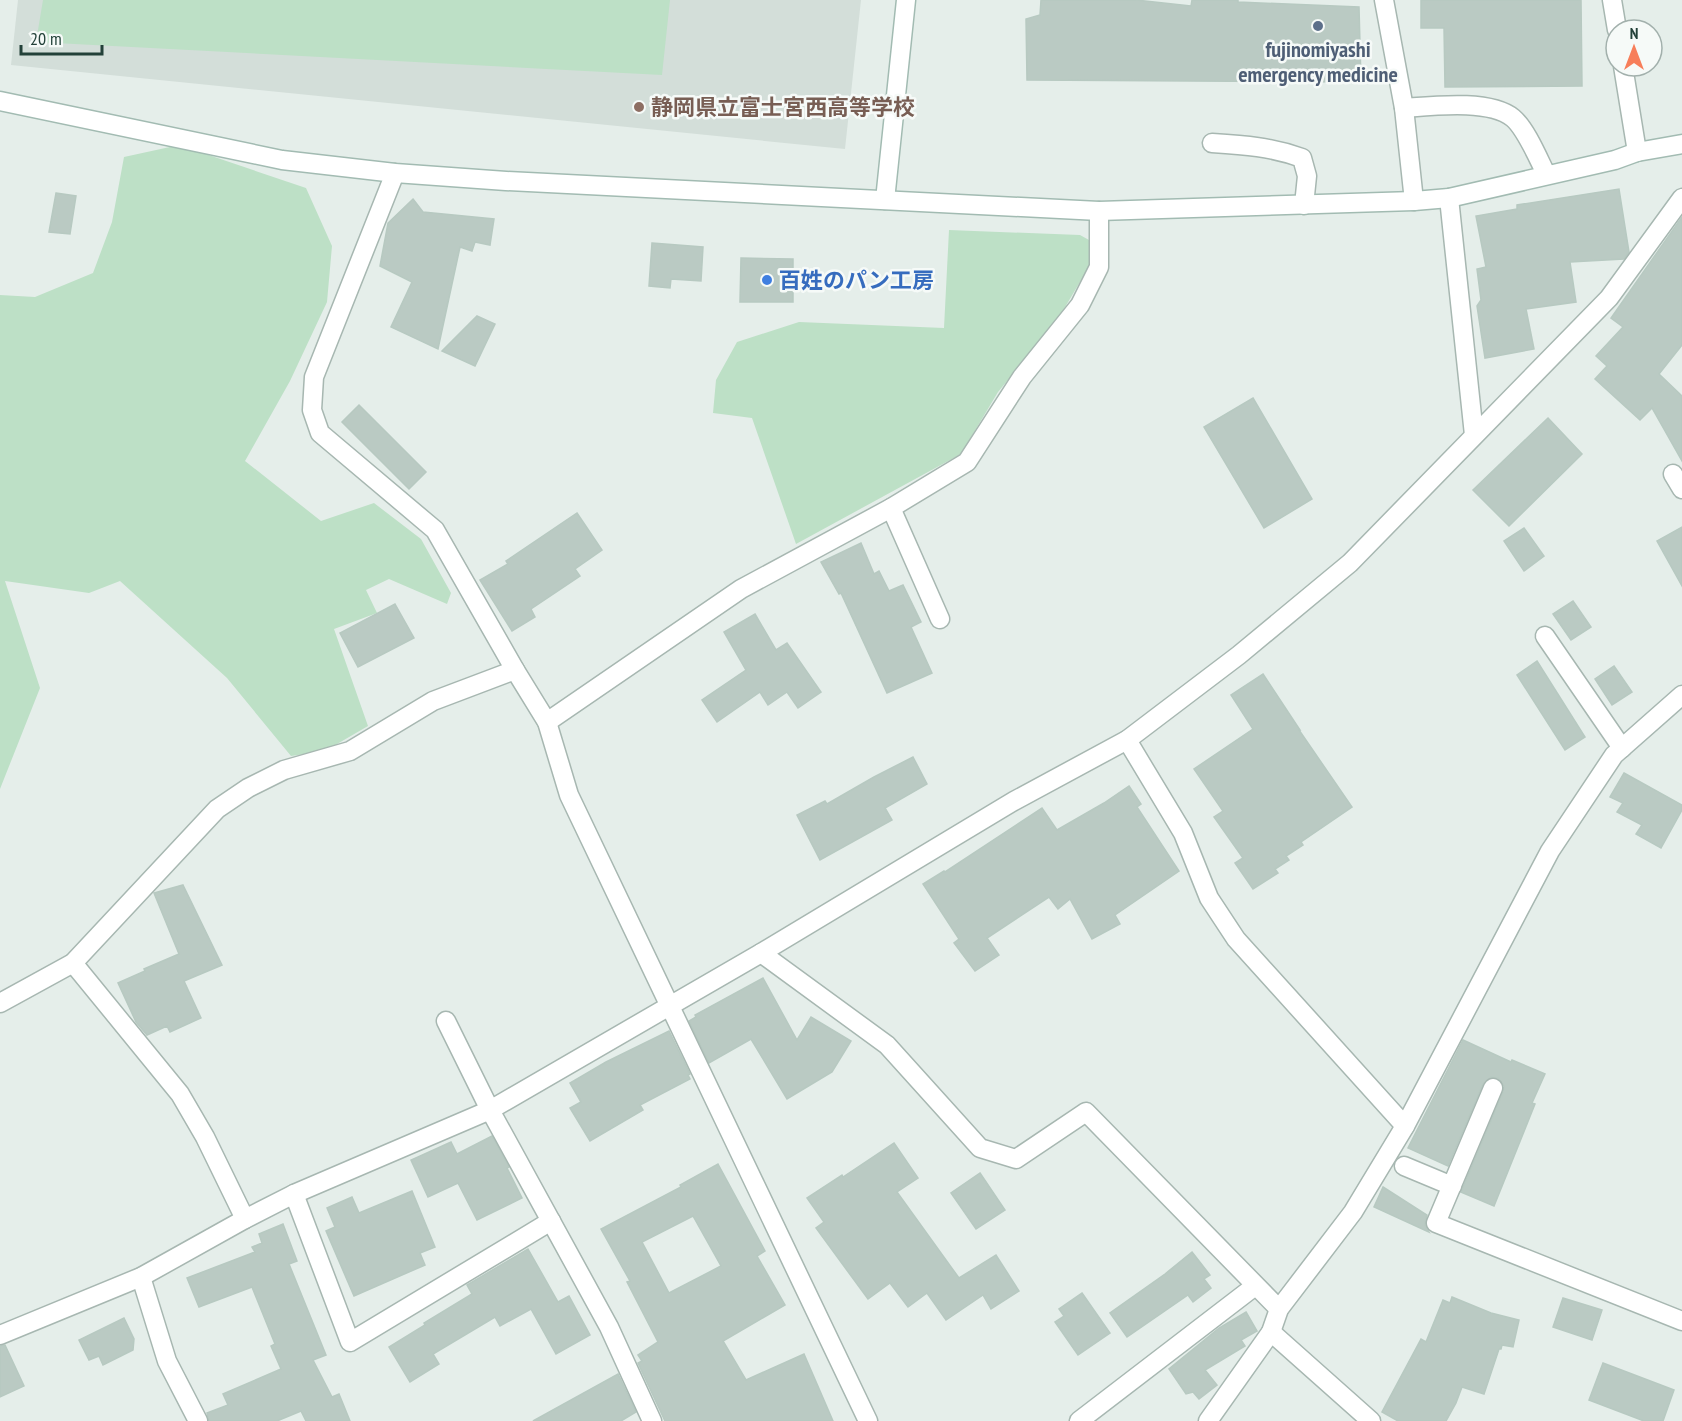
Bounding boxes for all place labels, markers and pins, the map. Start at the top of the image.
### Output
marker: fujinomiyashi emergency medicine [1311,19,1325,33]
place label: fujinomiyashi emergency medicine [1238,35,1398,88]
place label: 静岡県立富士宮西高等学校 [651,93,915,121]
marker: 静岡県立富士宮西高等学校 [632,100,646,114]
place label: 百姓のパン工房 [779,266,934,294]
marker: 百姓のパン工房 [760,273,774,287]

